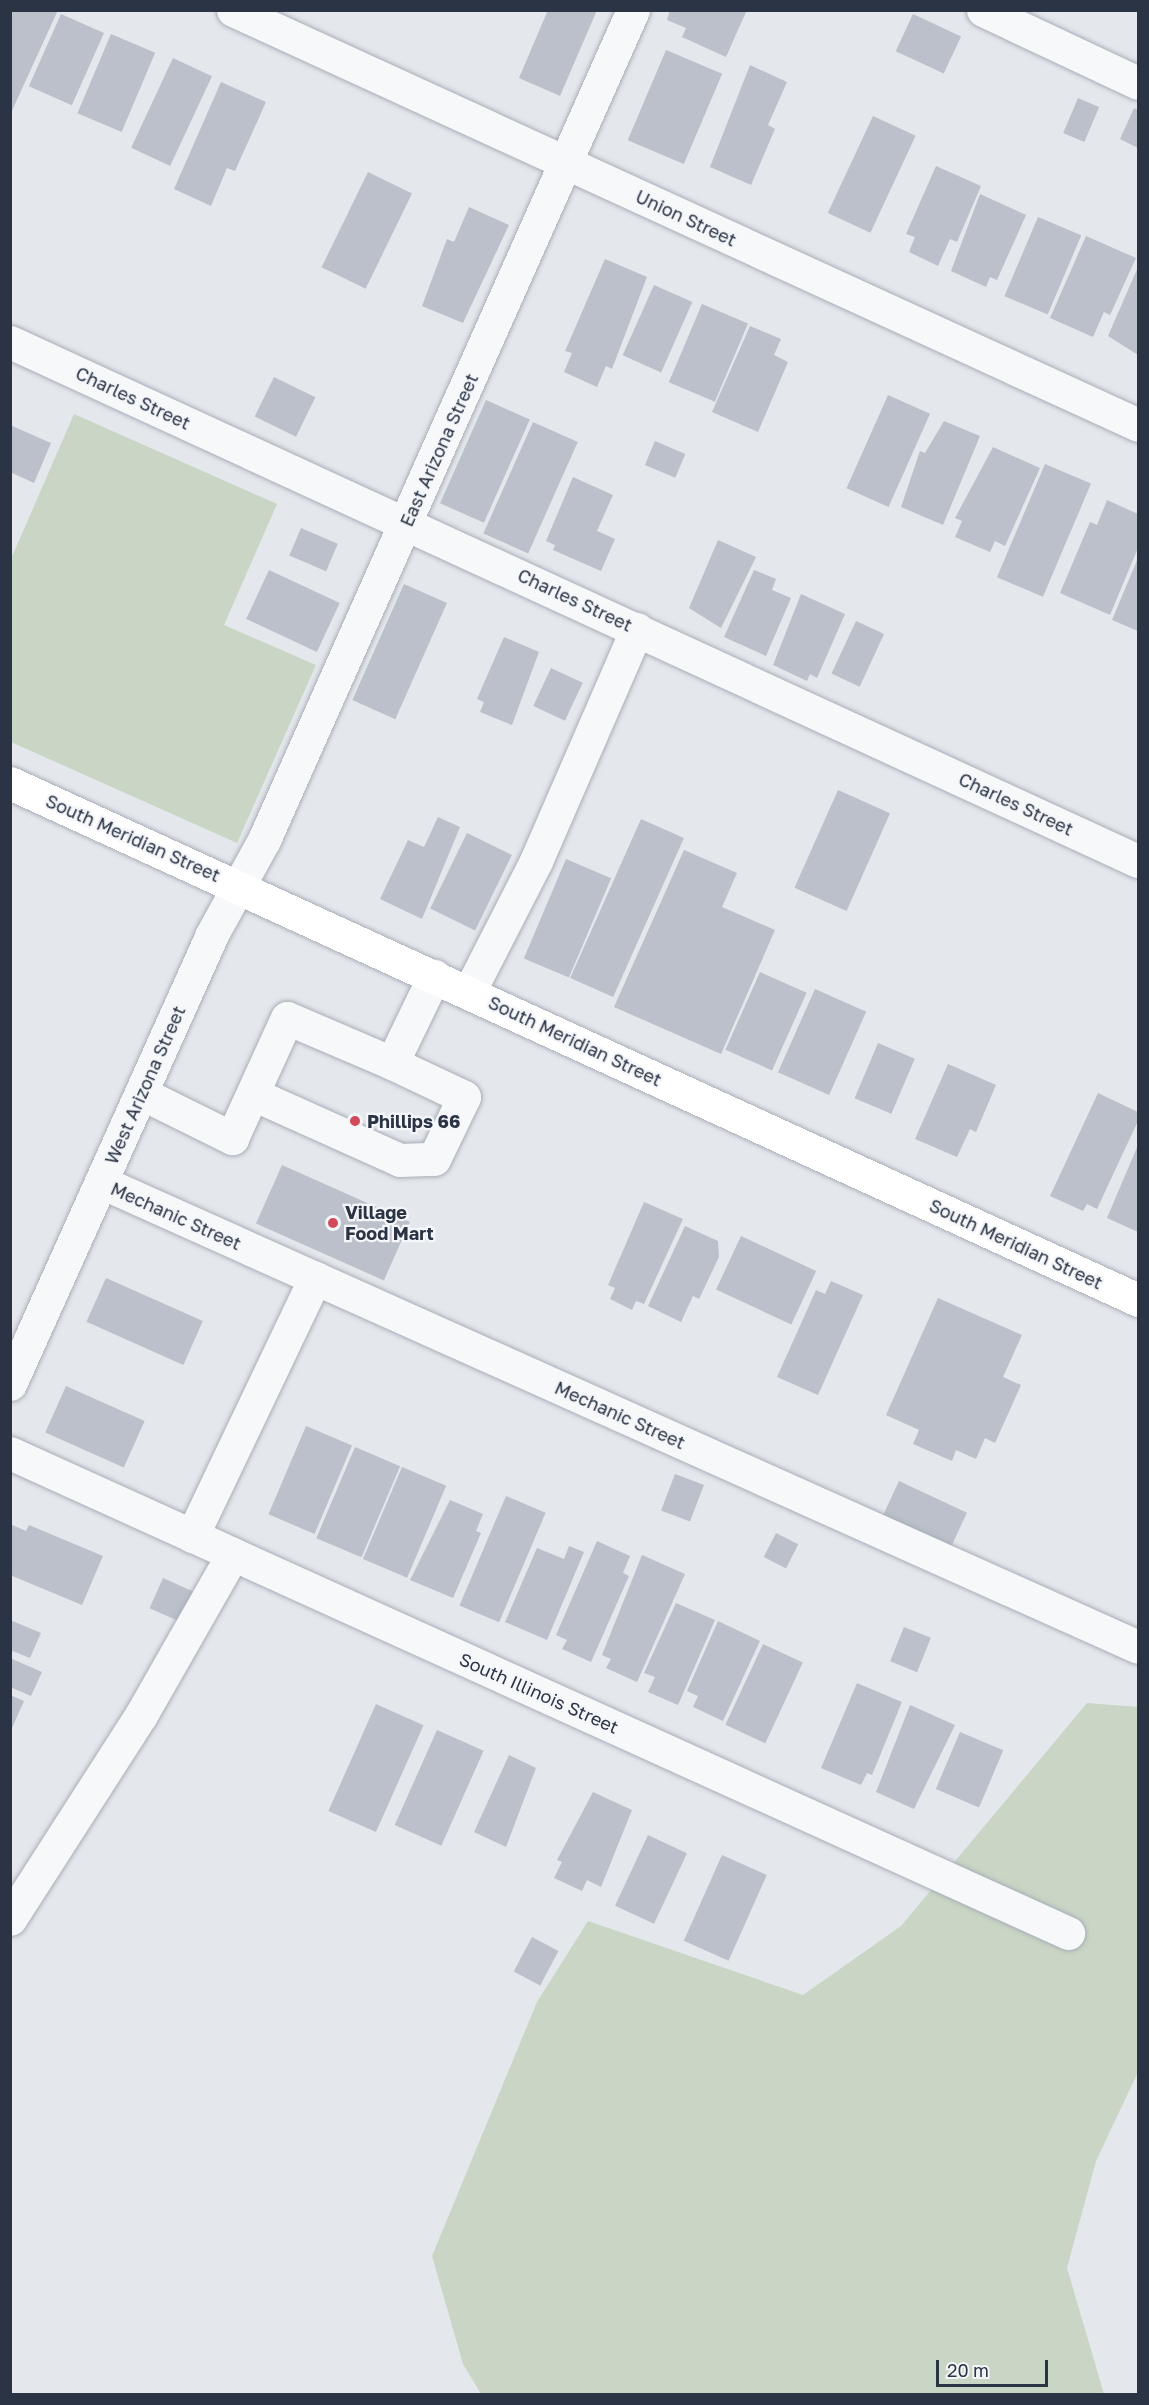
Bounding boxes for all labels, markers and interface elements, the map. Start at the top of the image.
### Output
street label: Union Street [632,185,740,251]
street label: Charles Street [72,362,194,434]
street label: East Arizona Street [396,370,482,530]
street label: Charles Street [514,564,636,636]
street label: Charles Street [955,768,1077,840]
street label: South Meridian Street [42,790,224,886]
street label: South Meridian Street [485,991,665,1091]
street label: West Arizona Street [100,1002,190,1168]
place label: Phillips 66 [367,1110,460,1132]
marker: Phillips 66 [348,1114,362,1128]
street label: Mechanic Street [107,1178,245,1254]
street label: South Meridian Street [926,1194,1106,1294]
place label: Village Food Mart [345,1202,434,1244]
marker: Village Food Mart [326,1216,340,1230]
street label: Mechanic Street [551,1377,689,1453]
street label: South Illinois Street [456,1648,622,1738]
scale bar [939,2348,1052,2386]
text: 20 m [947,2359,989,2381]

